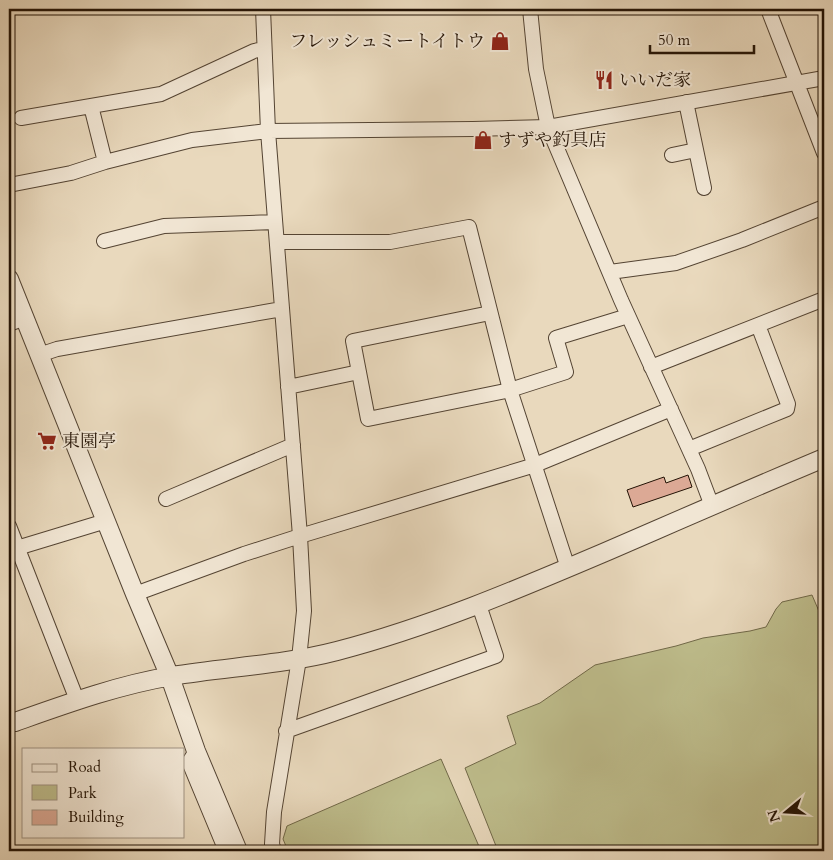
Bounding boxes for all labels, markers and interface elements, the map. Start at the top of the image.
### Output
scale bar [650,22,754,54]
place label: フレッシュミートイトウ [289,29,485,54]
shop icon: フレッシュミートイトウ [489,30,511,52]
text: 50 m [658,30,690,50]
place label: いいだ家 [619,68,691,93]
restaurant icon: いいだ家 [593,69,615,91]
place label: すずや釣具店 [498,128,606,153]
shop icon: すずや釣具店 [472,129,494,151]
place label: 東園亭 [62,429,116,454]
supermarket icon: 東園亭 [36,430,58,452]
legend [22,748,185,838]
text: Road [68,757,101,777]
text: Park [68,783,97,803]
north arrow [760,788,810,838]
text: Building [68,807,124,827]
text: N [763,807,785,825]

